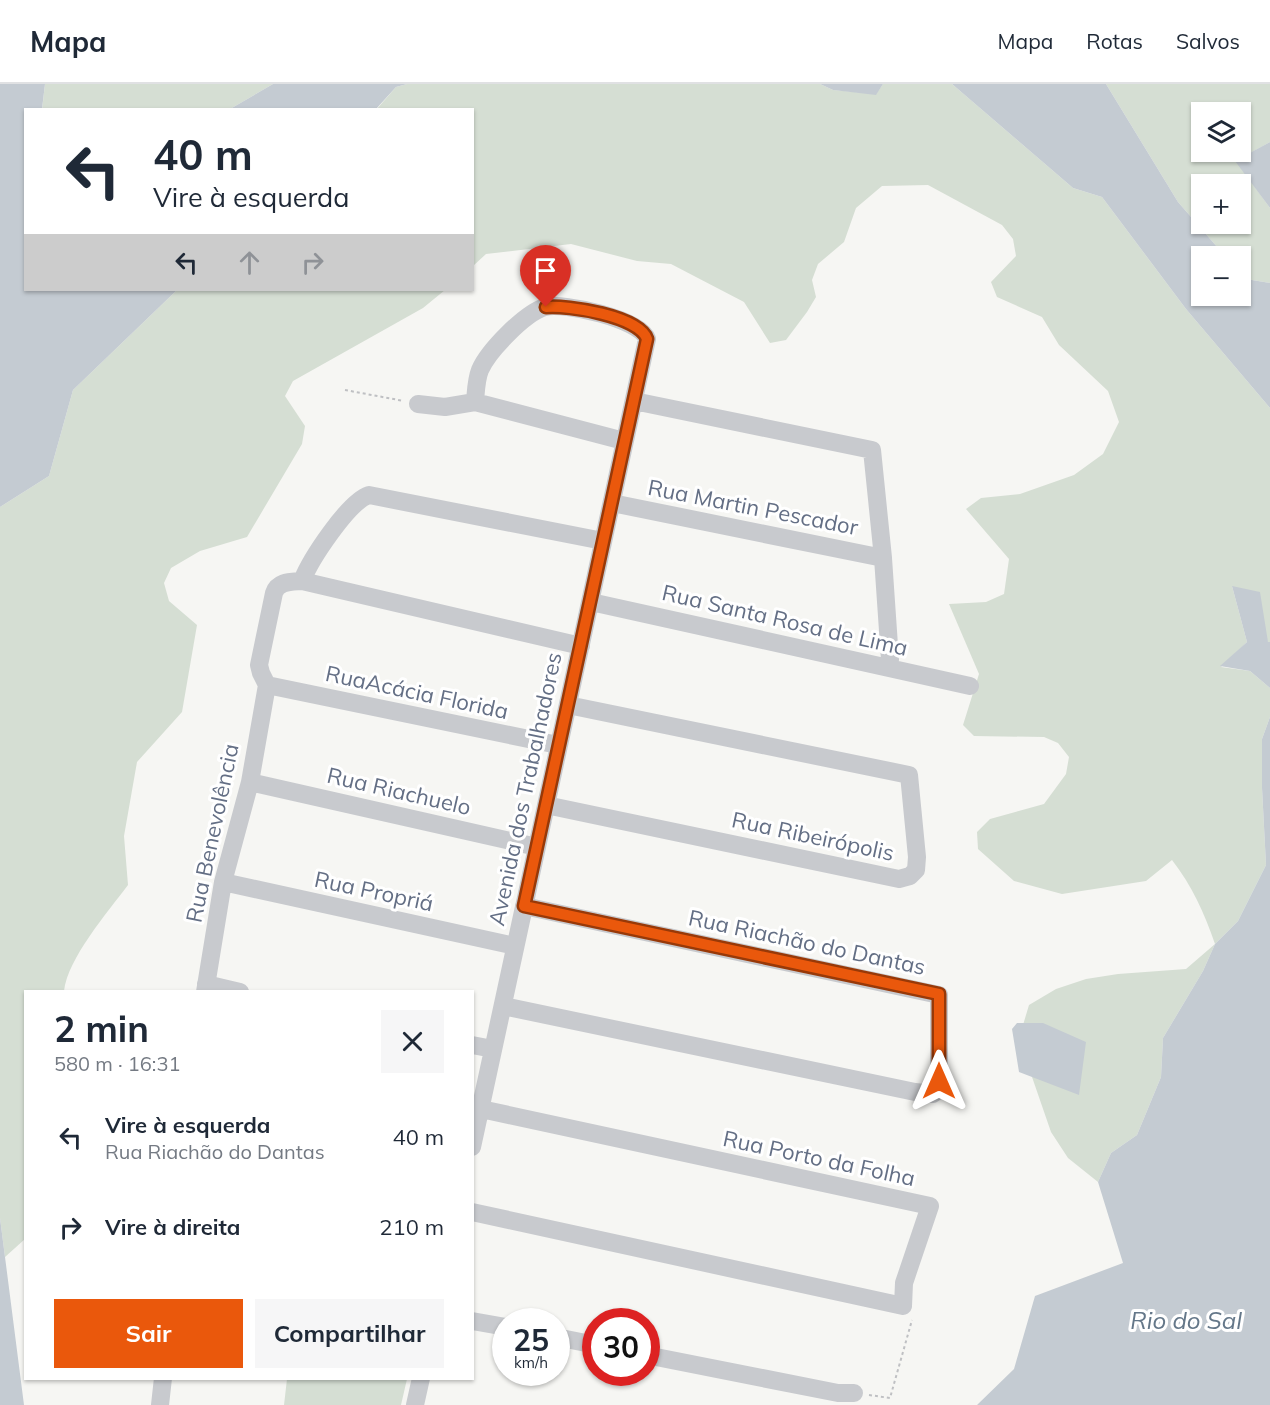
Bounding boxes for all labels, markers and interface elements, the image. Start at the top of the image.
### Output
text: Mapa [30,24,106,59]
text: Mapa [998,28,1053,54]
text: Rotas [1086,28,1143,54]
text: Salvos [1176,28,1240,54]
map controls [1191,102,1251,306]
button: layers [1191,102,1251,162]
text: 40 m [153,128,253,181]
icon: left [54,132,132,210]
button: + [1191,174,1251,234]
text: Vire à esquerda [153,180,349,214]
pin [520,245,571,307]
icon: left [170,246,203,279]
icon: ahead [233,246,266,279]
icon: right [296,246,329,279]
button: − [1191,246,1251,306]
icon: arrive [529,254,562,287]
street label: Rua Martin Pescador [646,473,860,541]
street label: Rua Santa Rosa de Lima [659,578,911,662]
street label: Avenida dos Trabalhadores [482,650,568,928]
street label: RuaAcácia Florida [323,659,511,725]
street label: Rua Benevolência [179,741,245,925]
street label: Rua Riachuelo [324,761,474,821]
street label: Rua Ribeirópolis [729,805,897,867]
street label: Rua Propriá [312,865,436,917]
street label: Rua Riachão do Dantas [686,903,928,981]
text: 2 min [54,1006,149,1051]
button: close [381,1010,444,1073]
position arrow [907,1049,971,1113]
text: 580 m · 16:31 [54,1051,180,1076]
text: Vire à esquerda [105,1111,270,1139]
icon: left [54,1121,87,1154]
text: 40 m [393,1123,444,1151]
street label: Rua Porto da Folha [720,1124,918,1192]
text: Rua Riachão do Dantas [105,1139,325,1164]
icon: right [54,1211,87,1244]
text: Vire à direita [105,1213,240,1241]
text: 210 m [379,1213,444,1241]
button: Sair [54,1299,243,1368]
button: Compartilhar [255,1299,444,1368]
water label: Rio do Sal [1130,1305,1242,1335]
speed limit sign: 30 [582,1308,660,1386]
text: 25 [513,1321,549,1359]
text: km/h [514,1353,548,1372]

